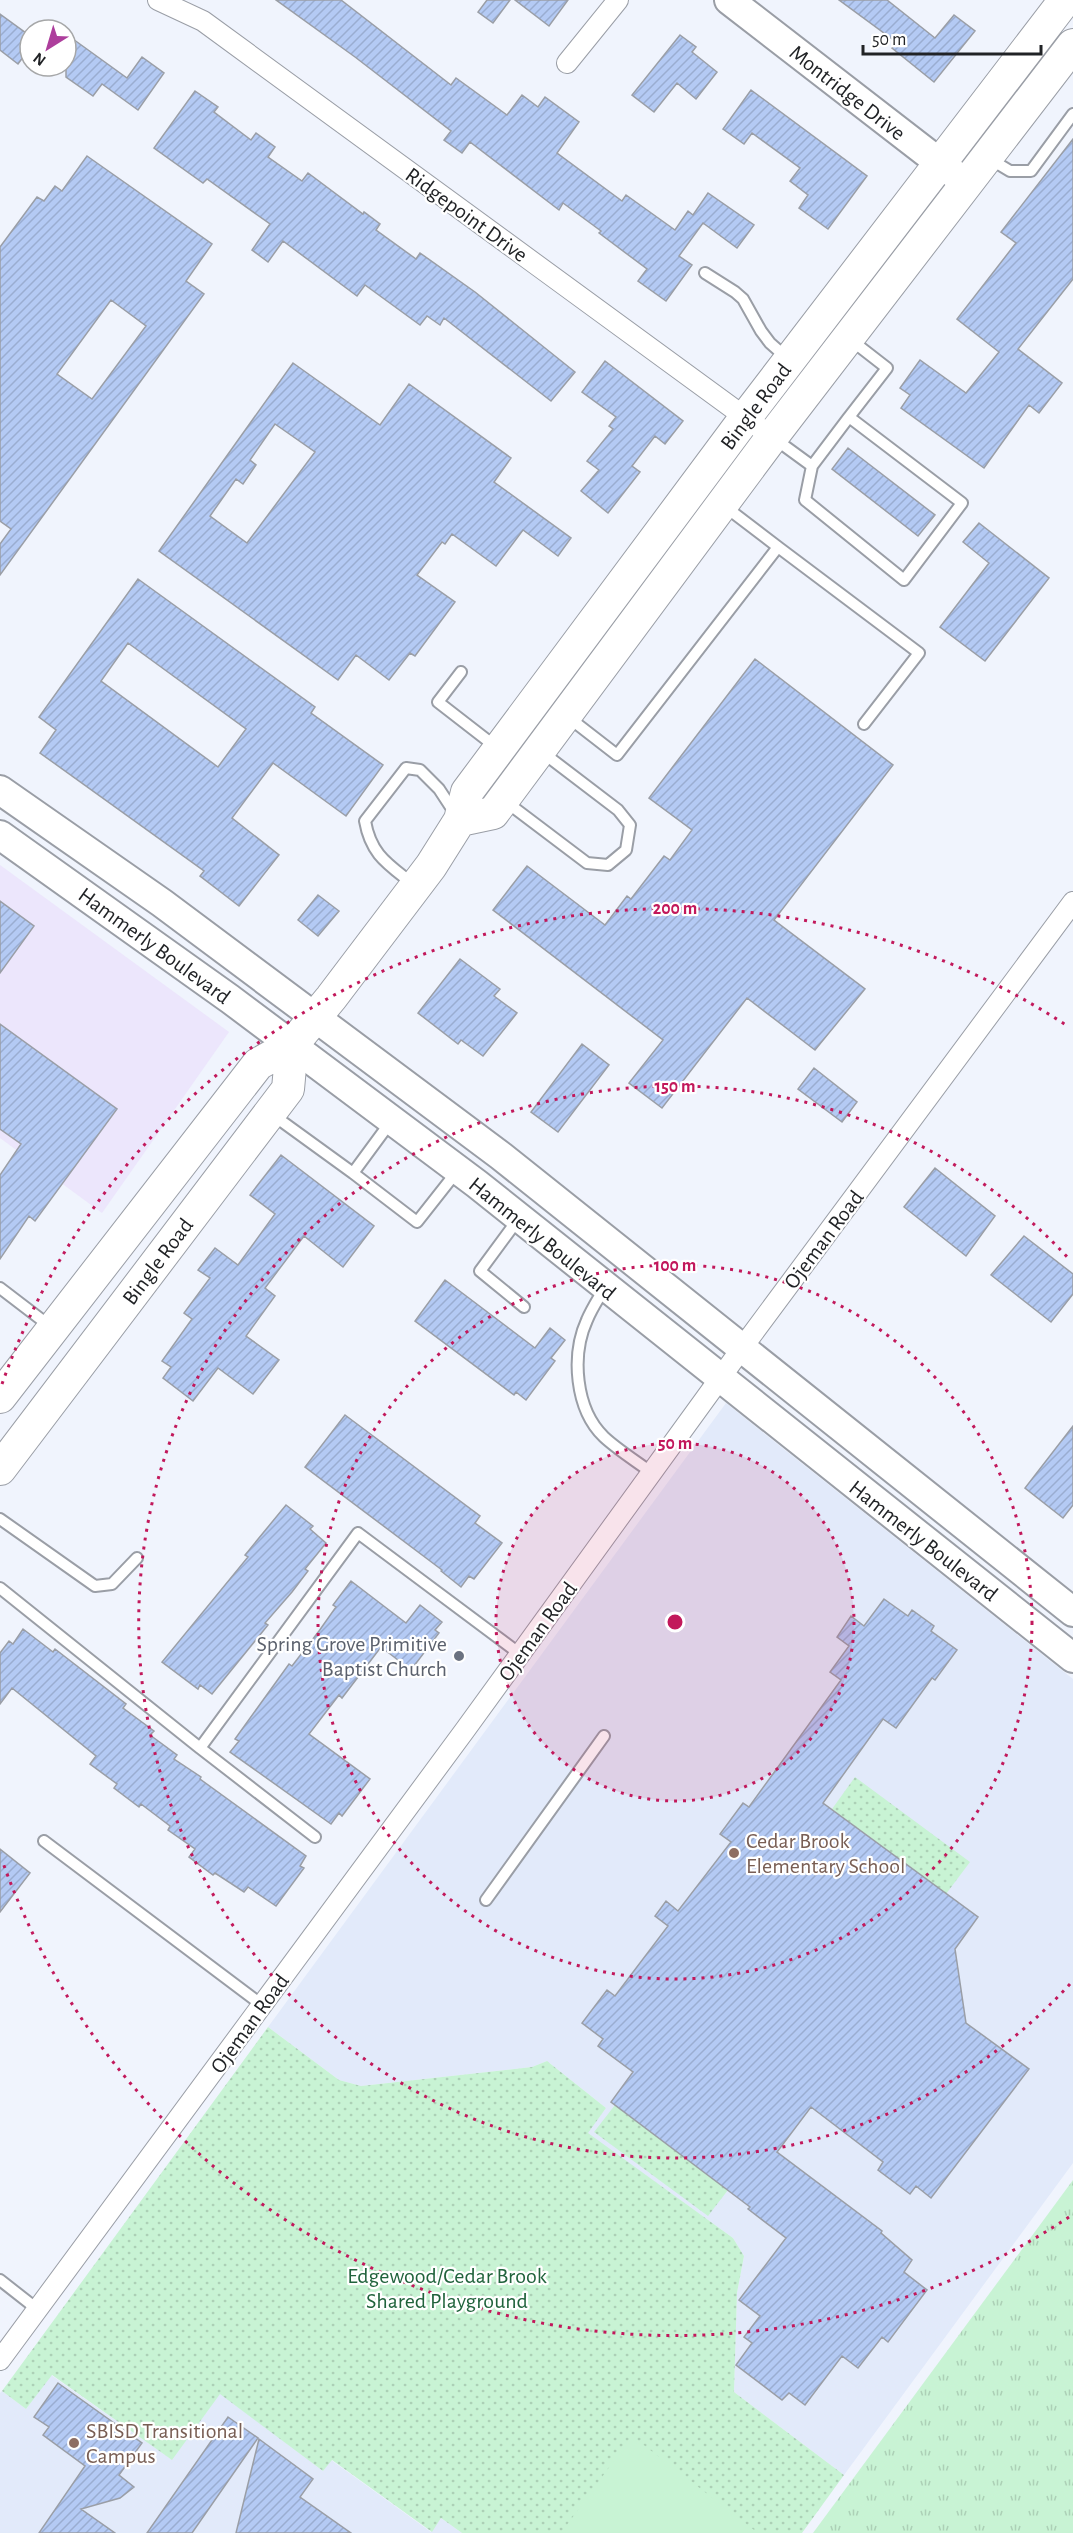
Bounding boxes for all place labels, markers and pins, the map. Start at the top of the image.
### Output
centre of rings [665,1612,685,1632]
place label: Spring Grove Primitive Baptist Church [256,1633,447,1680]
marker: Spring Grove Primitive Baptist Church [452,1649,466,1663]
place label: Cedar Brook Elementary School [746,1830,906,1877]
marker: Cedar Brook Elementary School [727,1846,741,1860]
place label: SBISD Transitional Campus [86,2420,243,2467]
marker: SBISD Transitional Campus [67,2436,81,2450]

